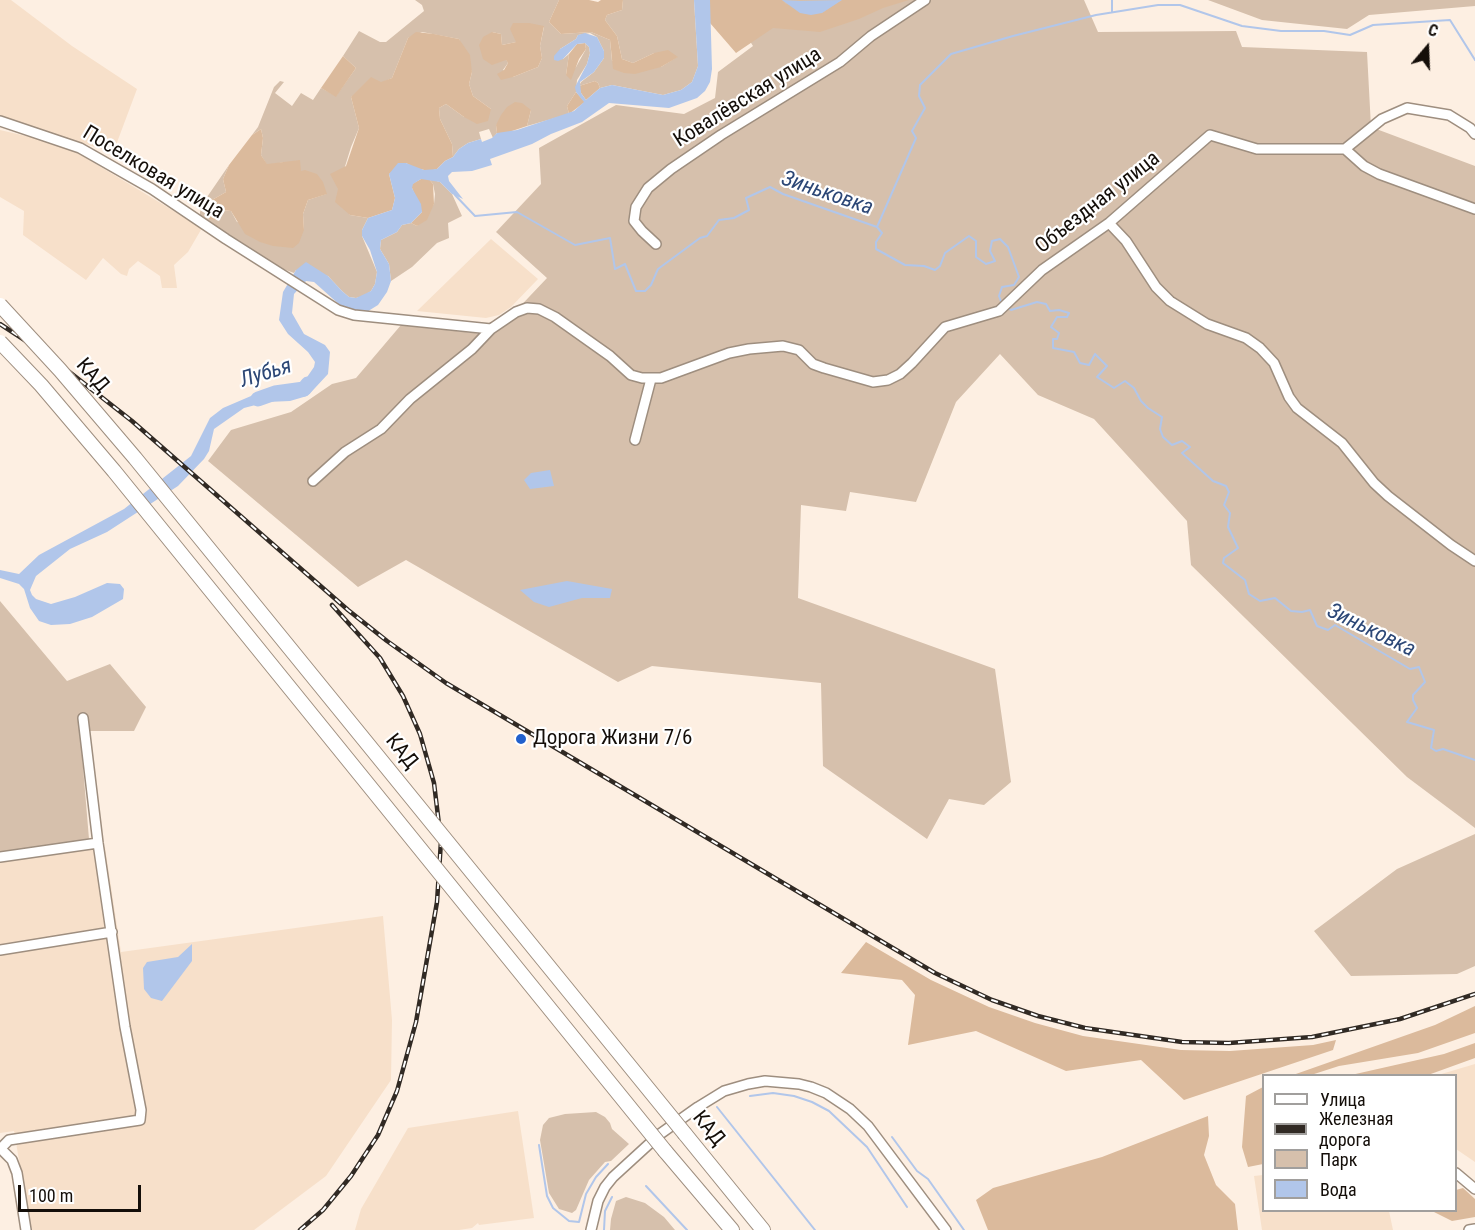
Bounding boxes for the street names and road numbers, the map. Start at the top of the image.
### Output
street label: Ковалёвская улица [669,42,827,154]
street label: Поселковая улица [78,121,228,225]
street label: Объездная улица [1031,147,1165,259]
street label: КАД [70,353,114,399]
street label: КАД [379,729,423,775]
street label: КАД [686,1106,730,1152]

